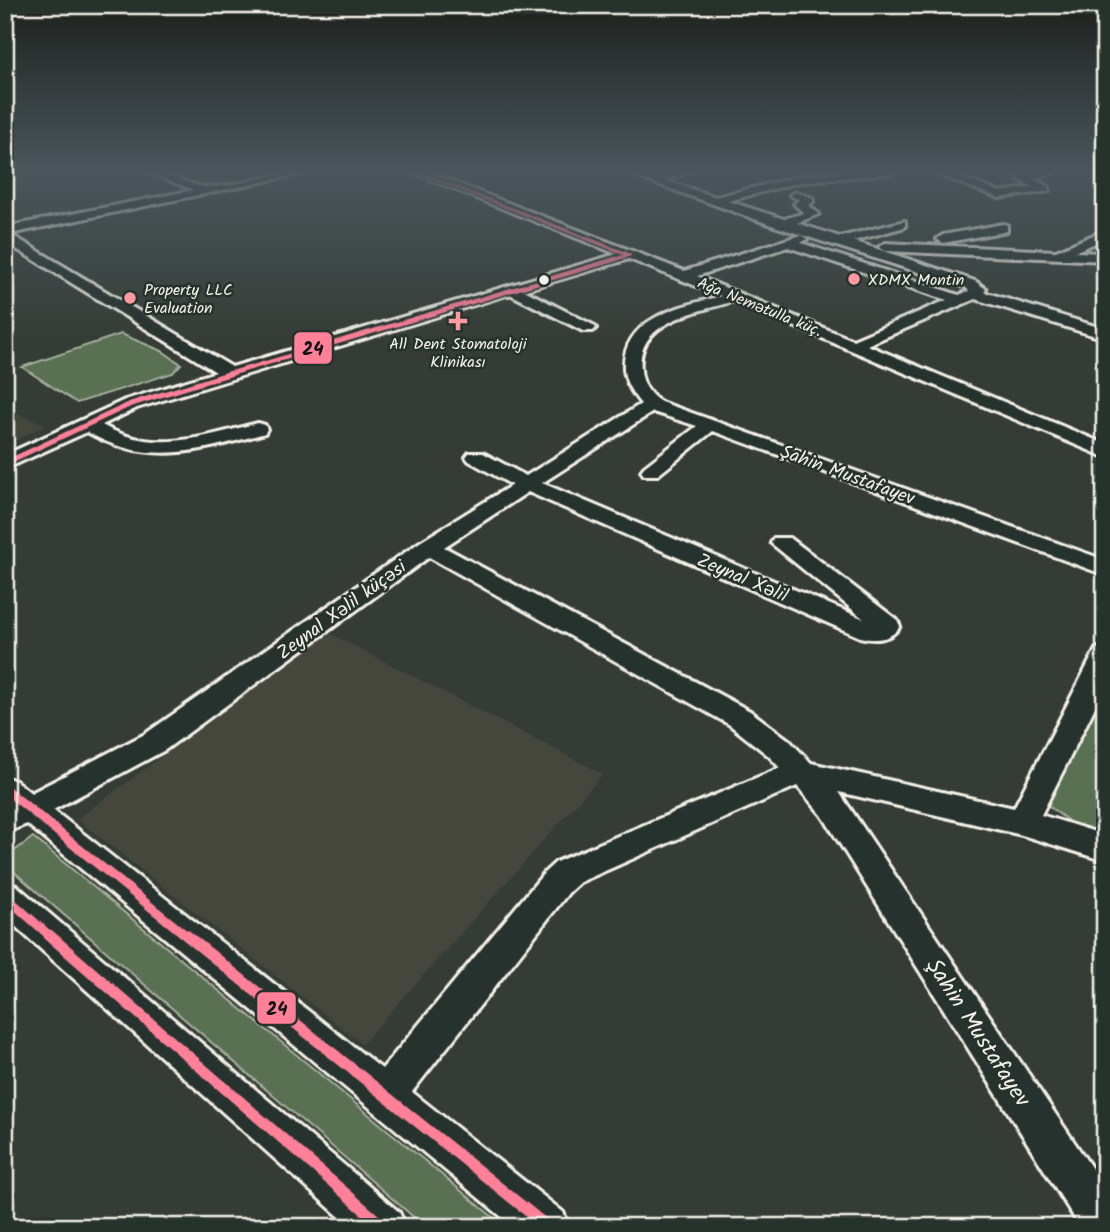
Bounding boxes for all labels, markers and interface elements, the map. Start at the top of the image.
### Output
place label: XDMX Montin [868,268,964,293]
street label: Ağa Nemətulla küç. [693,271,826,344]
marker: XDMX Montin [846,271,862,287]
unlabelled marker [537,273,551,287]
place label: Property LLC Evaluation [144,278,233,321]
marker: Property LLC Evaluation [122,290,138,306]
marker: All Dent Stomatoloji Klinikası [448,311,468,331]
line badge: 24 [293,331,333,365]
place label: All Dent Stomatoloji Klinikası [389,332,528,375]
text: 24 [302,335,324,365]
street label: Şahin Mustafayev [776,438,920,515]
street label: Zeynal Xəlil [692,546,793,612]
street label: Zeynal Xəlil küçəsi [271,552,415,668]
street label: Şahin Mustafayev [916,951,1039,1115]
line badge: 24 [256,991,297,1025]
text: 24 [266,995,288,1025]

